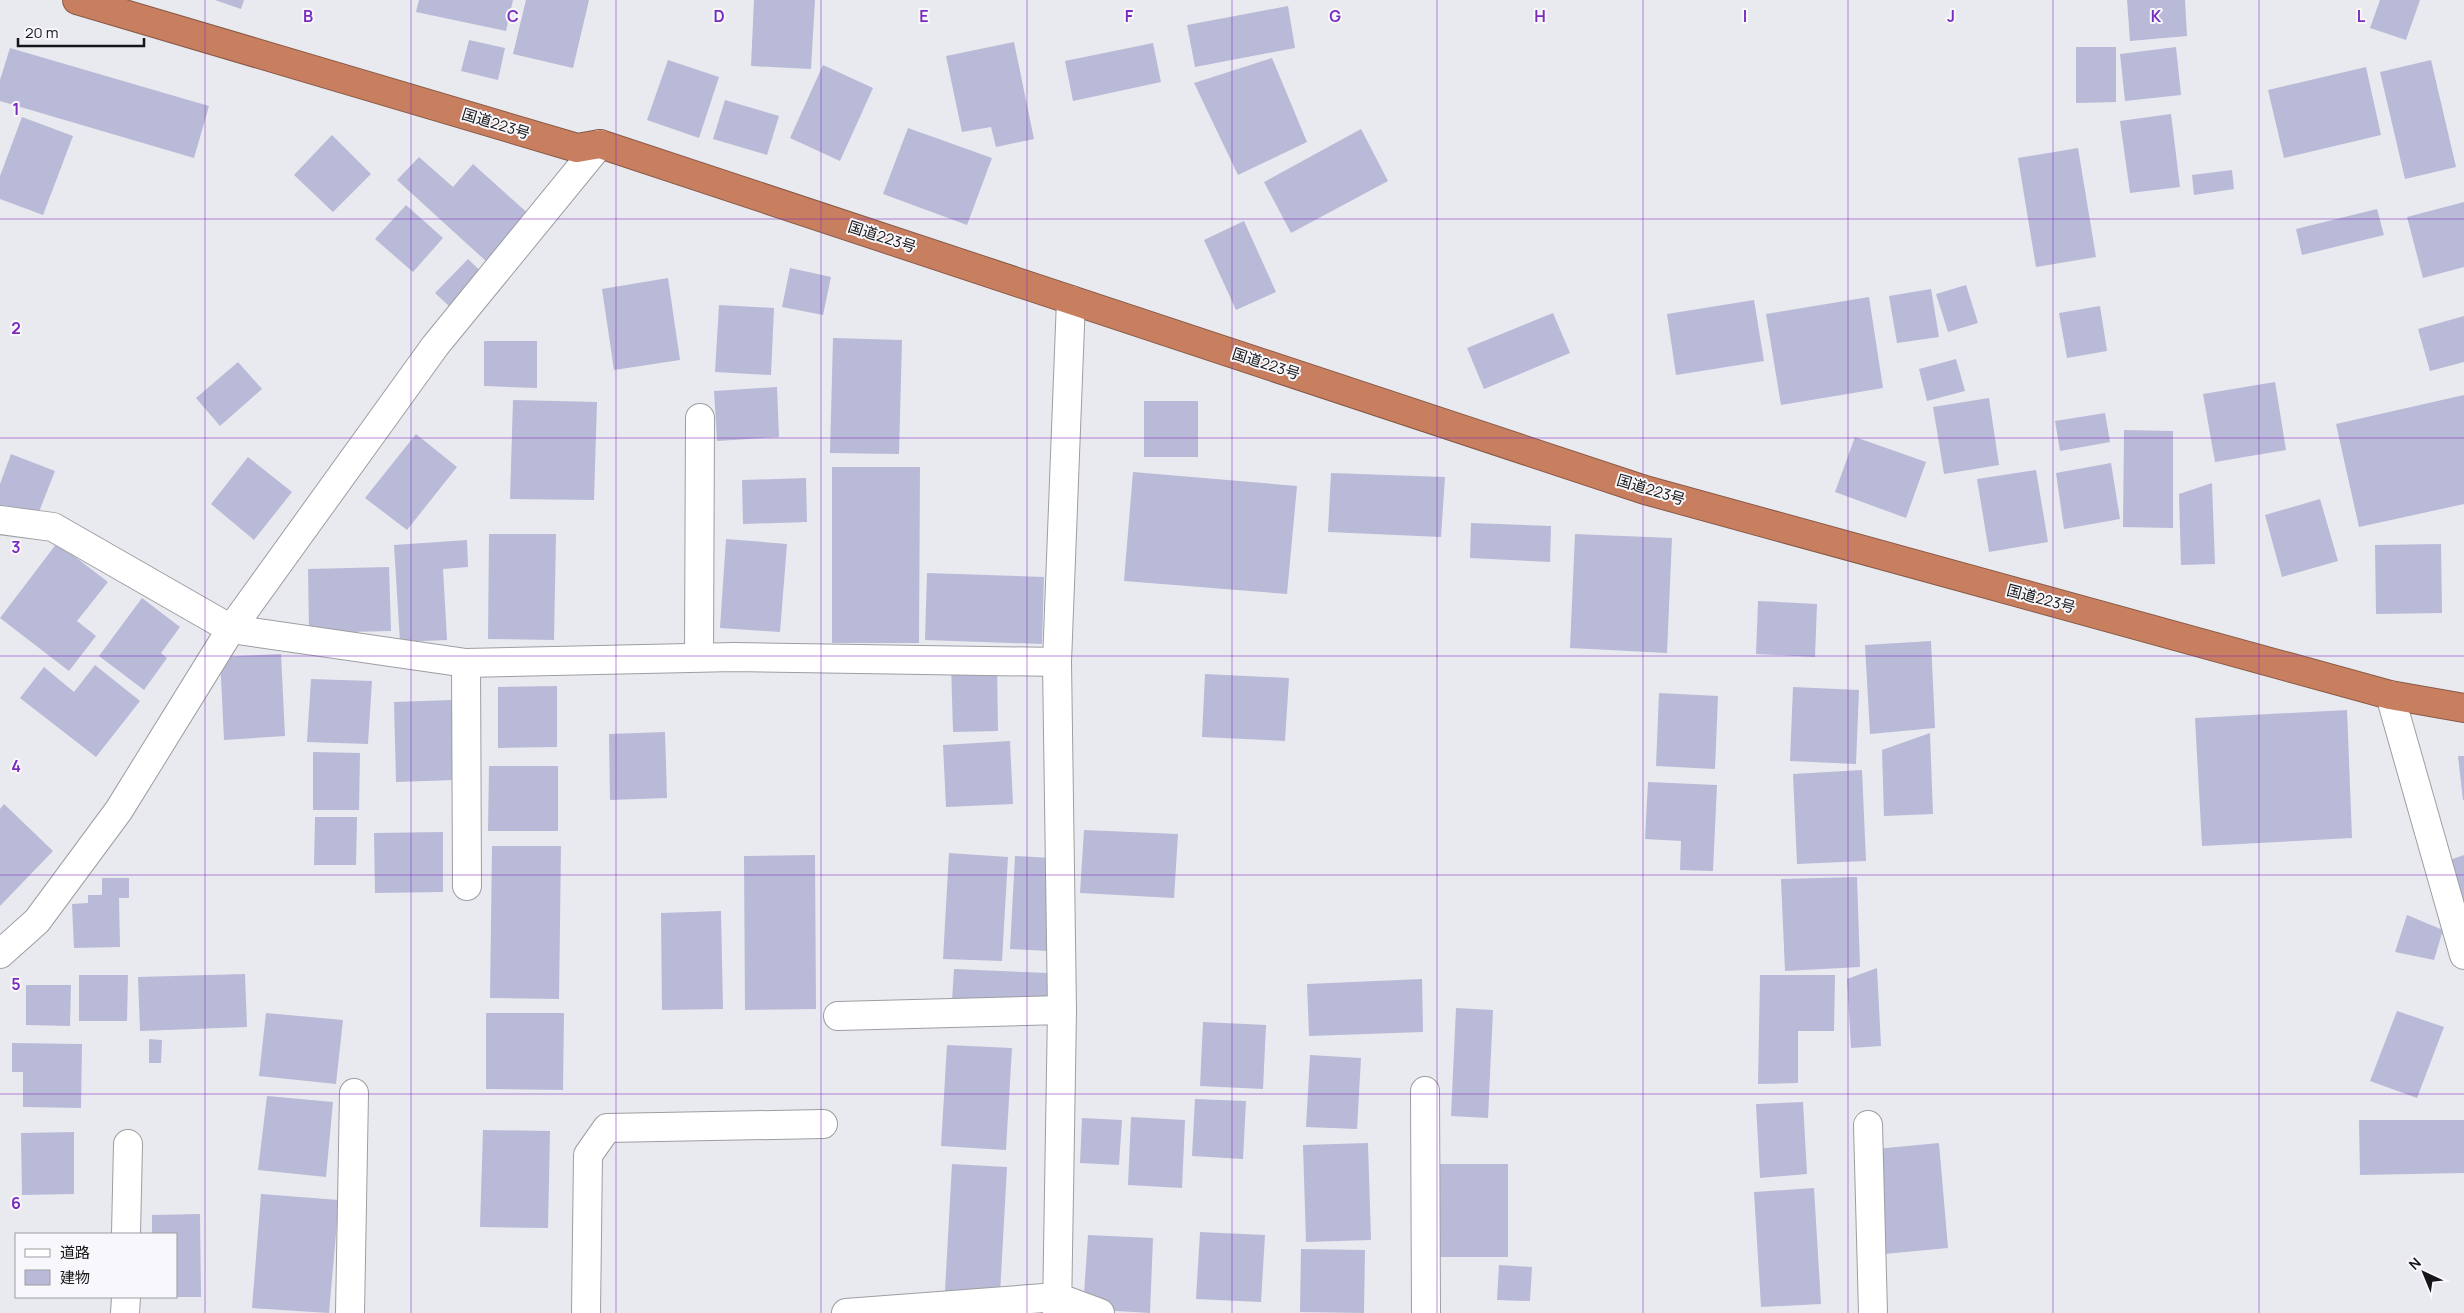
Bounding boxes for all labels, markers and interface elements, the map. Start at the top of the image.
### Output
text: B [303,5,313,27]
text: C [507,5,519,27]
text: D [713,5,725,27]
text: E [919,5,929,27]
text: F [1125,5,1134,27]
text: G [1329,5,1341,27]
text: H [1534,5,1546,27]
text: I [1743,5,1747,27]
text: J [1947,5,1955,27]
text: K [2151,5,2162,27]
text: L [2357,5,2366,27]
scale bar [18,15,144,47]
text: 20 m [25,22,58,43]
text: 1 [12,98,20,120]
street label: 国道223号 [459,103,533,144]
street label: 国道223号 [845,216,919,257]
text: 2 [11,317,21,339]
street label: 国道223号 [1229,343,1303,384]
street label: 国道223号 [1614,469,1688,510]
text: 3 [11,536,21,558]
street label: 国道223号 [2004,579,2078,618]
text: 4 [11,755,21,777]
text: 5 [11,973,21,995]
text: 6 [11,1192,21,1214]
legend [15,1233,178,1298]
text: 道路 [60,1242,90,1263]
north arrow [2399,1248,2449,1298]
text: N [2404,1253,2425,1274]
text: 建物 [60,1267,90,1288]

